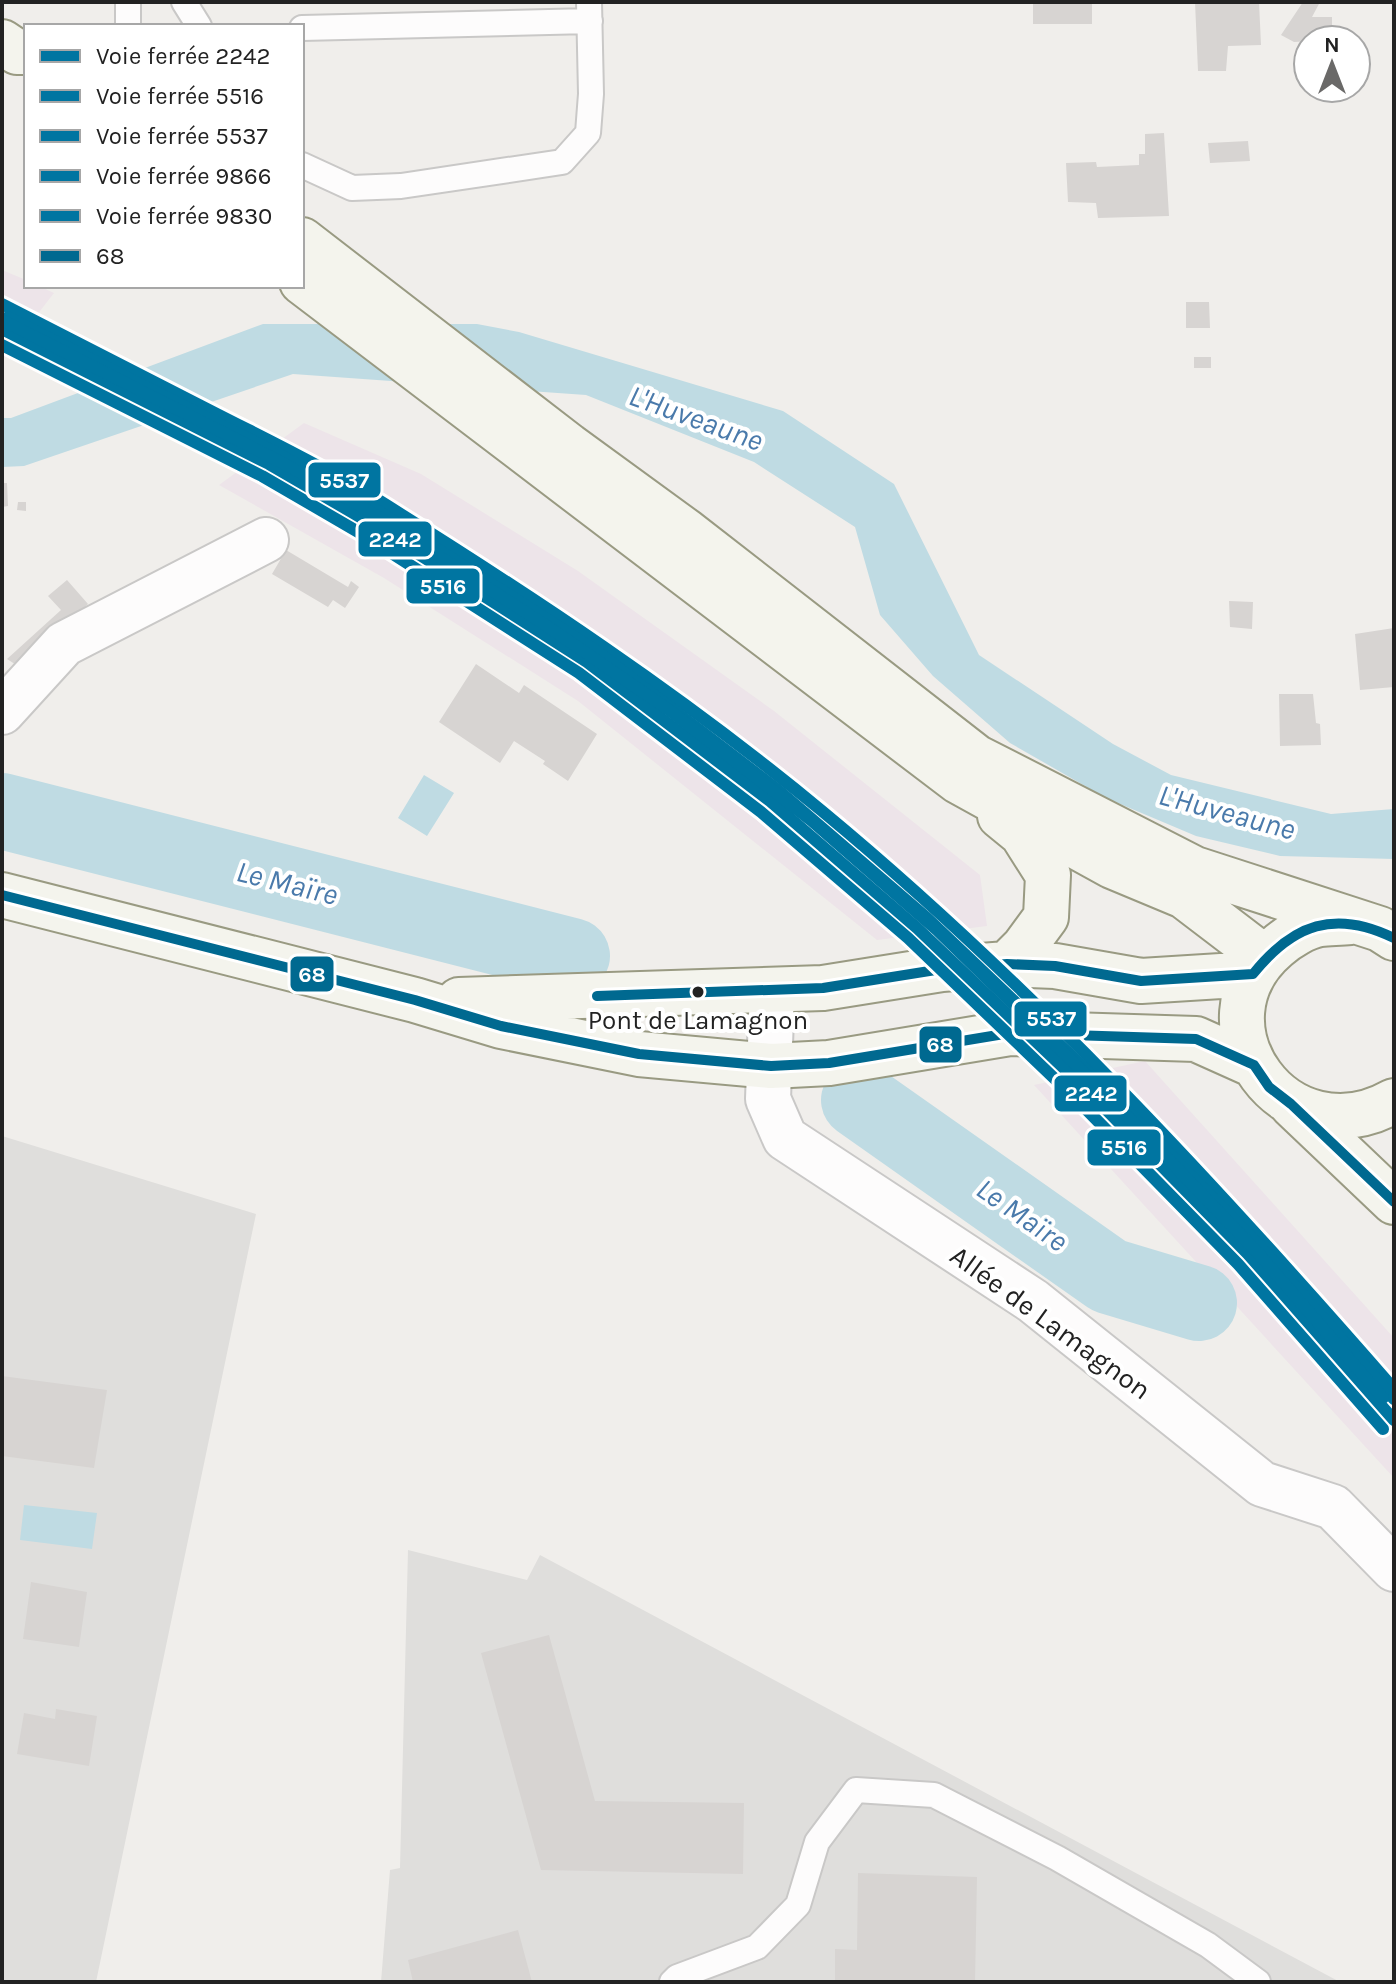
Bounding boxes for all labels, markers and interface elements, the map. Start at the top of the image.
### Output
legend [24,24,304,288]
north arrow [1292,24,1372,104]
text: N [1324,32,1340,58]
text: Voie ferrée 2242 [96,42,270,70]
text: Voie ferrée 5516 [96,82,264,110]
text: Voie ferrée 5537 [96,122,268,150]
text: Voie ferrée 9866 [96,162,271,190]
text: Voie ferrée 9830 [96,202,272,230]
text: 68 [96,242,125,270]
water label: L'Huveaune [624,377,768,459]
line badge: 5537 [307,461,382,499]
text: 5537 [319,468,369,494]
line badge: 2242 [357,520,433,558]
text: 2242 [368,527,422,553]
line badge: 5516 [405,567,481,605]
text: 5516 [420,574,466,600]
water label: L'Huveaune [1155,777,1299,848]
water label: Le Maïre [233,853,342,913]
line badge: 68 [289,955,335,993]
text: 68 [298,962,326,988]
marker: Pont de Lamagnon [690,984,706,1000]
line badge: 5537 [1013,1000,1088,1038]
place label: Pont de Lamagnon [588,1005,808,1036]
text: 5537 [1026,1006,1076,1032]
line badge: 68 [918,1025,963,1064]
text: 68 [926,1032,954,1058]
line badge: 2242 [1053,1074,1128,1113]
text: 2242 [1064,1081,1118,1107]
line badge: 5516 [1086,1128,1162,1167]
text: 5516 [1101,1135,1147,1161]
water label: Le Maïre [969,1171,1075,1259]
street label: Allée de Lamagnon [944,1239,1157,1406]

